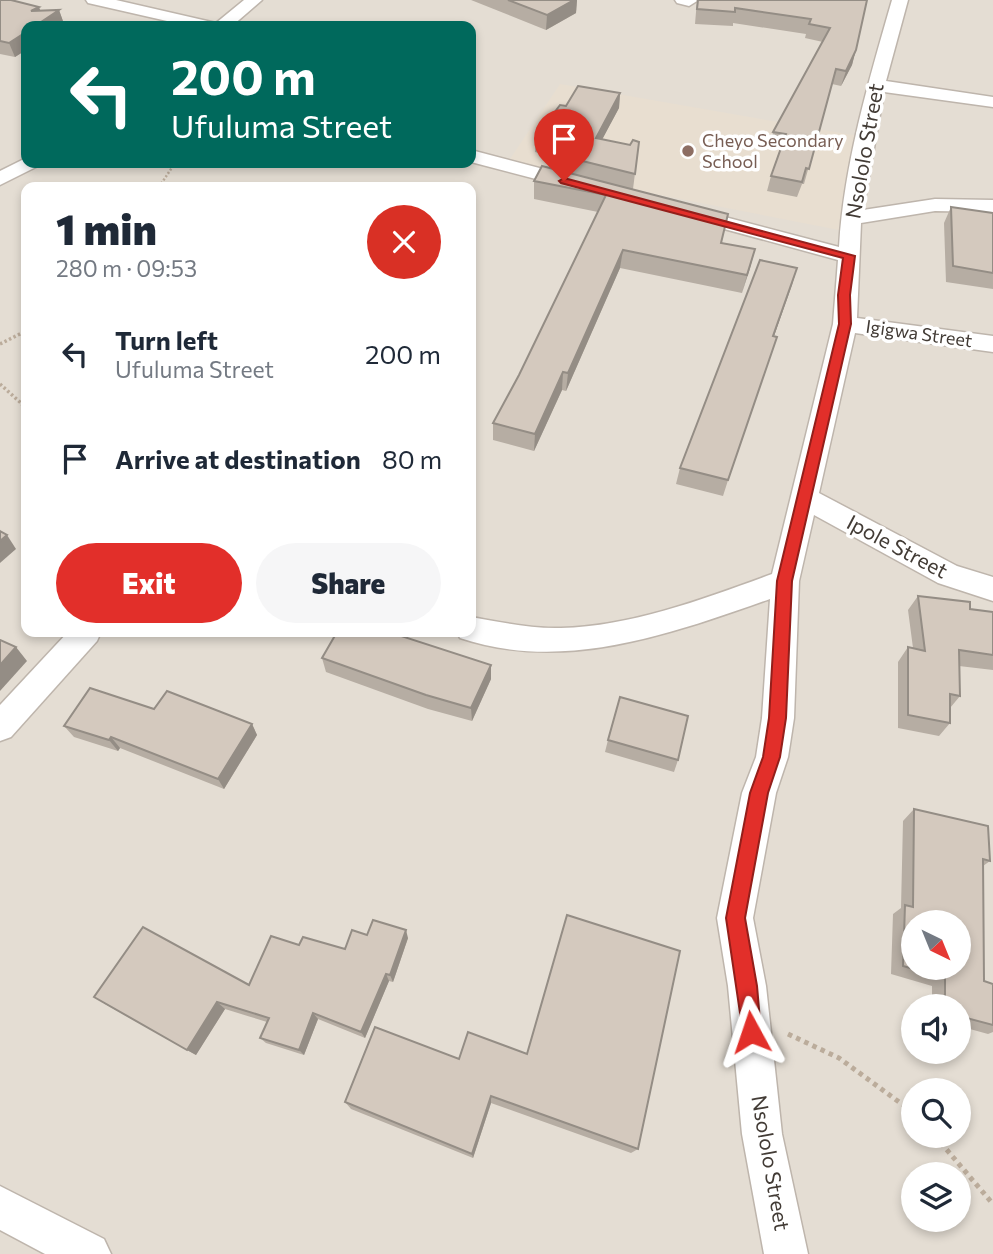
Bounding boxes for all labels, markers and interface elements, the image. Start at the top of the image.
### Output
text: 200 m [171,45,316,105]
icon: left [56,49,147,140]
street label: Nsololo Street [839,81,888,220]
text: Ufuluma Street [171,105,392,145]
pin [534,109,594,181]
icon: arrive [545,120,583,158]
place label: Cheyo Secondary School [702,129,843,172]
marker: Cheyo Secondary School [680,143,696,159]
text: 1 min [56,202,157,254]
button: close [367,205,441,279]
text: 280 m · 09:53 [56,254,197,282]
street label: Igigwa Street [865,315,974,351]
text: Turn left [115,324,218,355]
icon: left [56,335,94,373]
text: 200 m [365,338,441,369]
text: Ufuluma Street [115,355,274,383]
icon: arrive [56,440,94,478]
text: Arrive at destination [115,443,361,474]
text: 80 m [382,443,442,474]
street label: Ipole Street [843,509,952,583]
button: Exit [56,543,242,623]
button: Share [256,543,441,623]
north arrow [901,910,971,980]
map controls [901,910,971,1232]
button: sound [901,994,971,1064]
position arrow [714,995,788,1069]
button: search [901,1078,971,1148]
street label: Nsololo Street [747,1093,796,1232]
button: layers [901,1162,971,1232]

